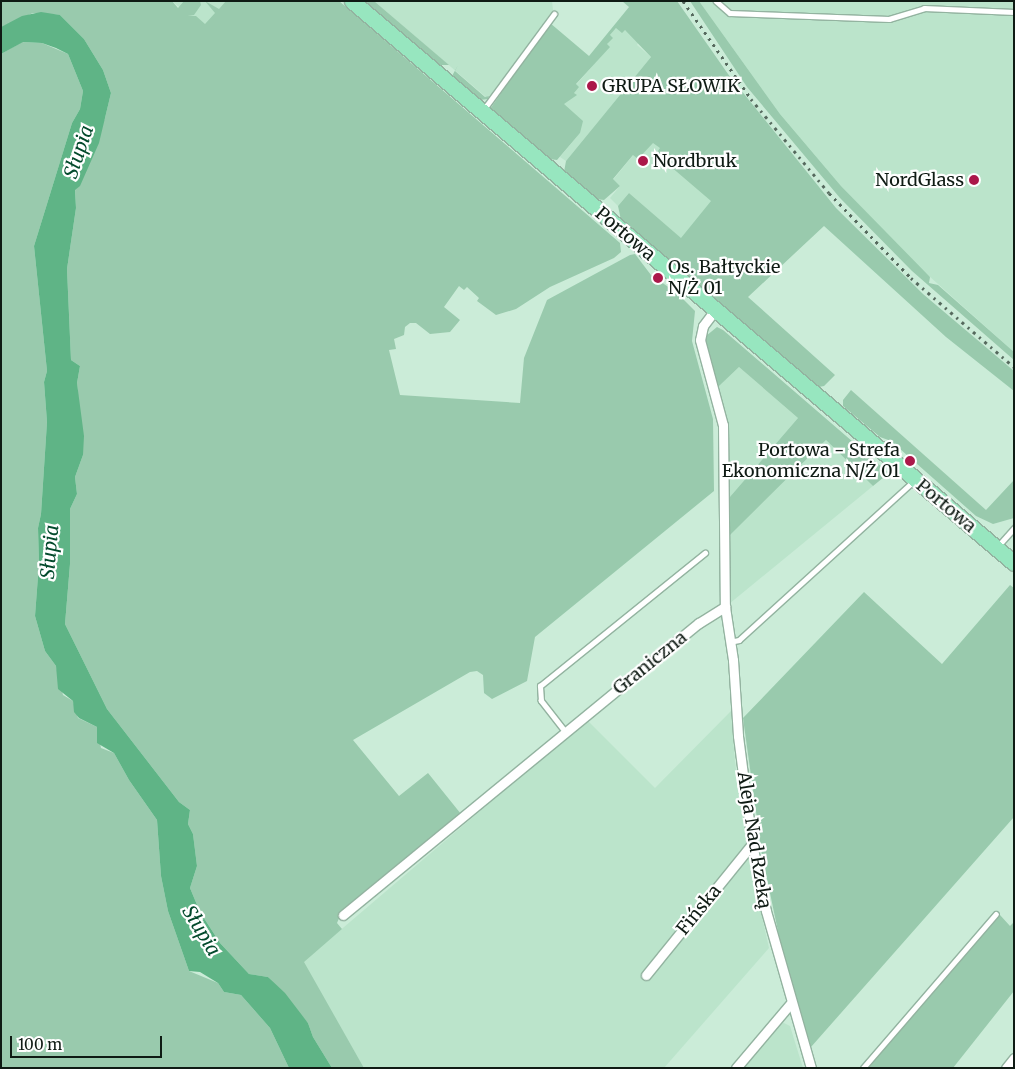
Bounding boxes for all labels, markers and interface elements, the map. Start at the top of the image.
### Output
place label: GRUPA SŁOWIK [602,75,740,97]
marker: GRUPA SŁOWIK [586,80,598,92]
water label: Słupia [59,123,99,181]
place label: Nordbruk [653,150,737,172]
marker: Nordbruk [637,155,649,167]
place label: NordGlass [875,169,964,191]
marker: NordGlass [968,174,980,186]
street label: Portowa [591,203,659,265]
place label: Os. Bałtyckie N/Ż 01 [668,257,780,300]
marker: Os. Bałtyckie N/Ż 01 [652,272,664,284]
place label: Portowa - Strefa Ekonomiczna N/Ż 01 [722,440,900,482]
marker: Portowa - Strefa Ekonomiczna N/Ż 01 [904,455,916,467]
street label: Portowa [912,475,980,537]
water label: Słupia [36,524,64,580]
street label: Graniczna [609,627,691,699]
street label: Aleja Nad Rzeką [732,770,776,910]
street label: Fińska [672,881,726,939]
water label: Słupia [177,902,225,960]
scale bar [12,1026,165,1058]
text: 100 m [18,1035,62,1054]

